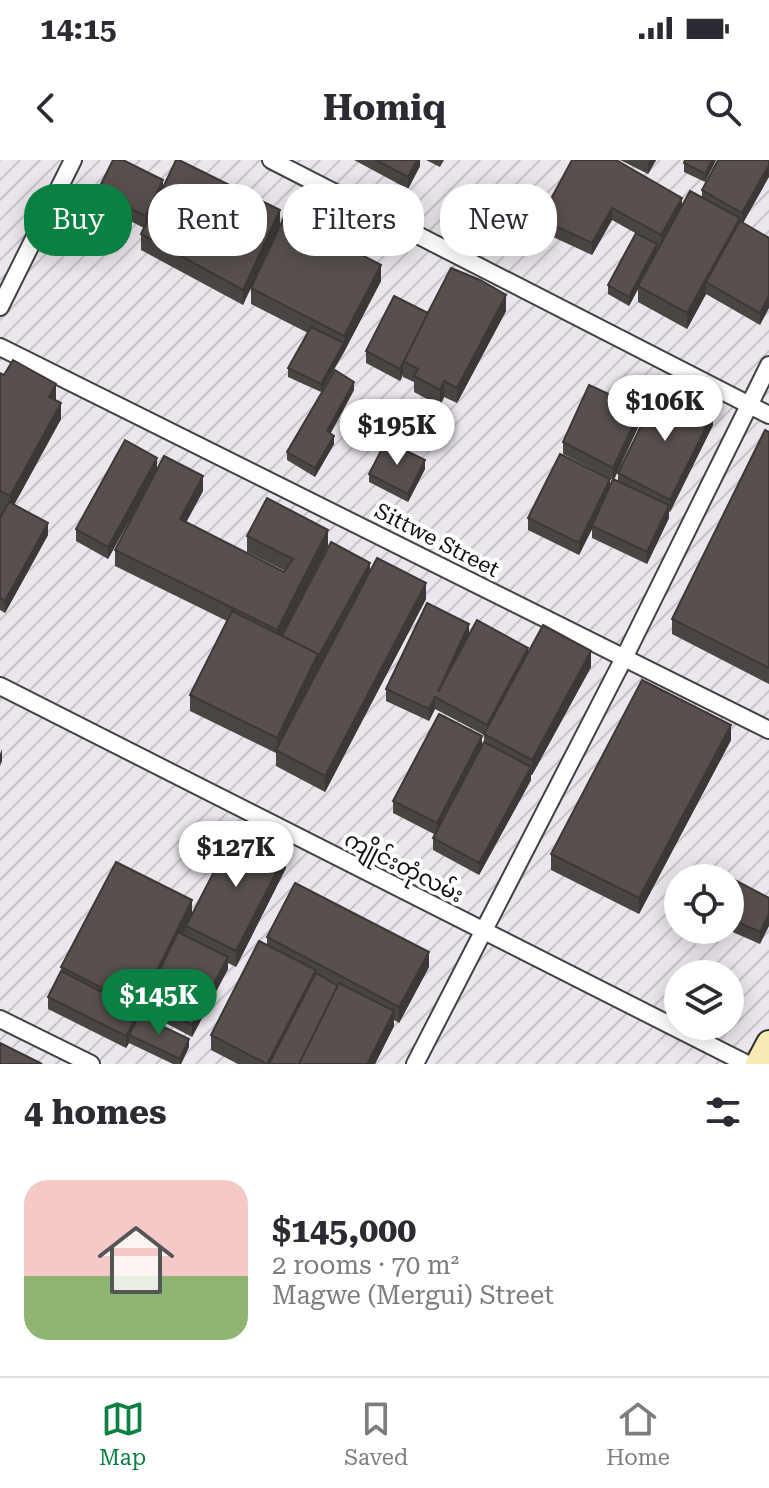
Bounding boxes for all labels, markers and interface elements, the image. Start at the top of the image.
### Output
text: 14:15 [40,11,117,46]
icon: back [24,86,68,130]
icon: search [701,86,745,130]
text: Homiq [323,87,446,129]
chip: Buy [24,184,132,256]
chip: Rent [148,184,267,256]
chip: Filters [283,184,424,256]
chip: New [440,184,557,256]
pin: $106K [609,375,721,443]
text: $106K [626,386,704,416]
pin: $195K [341,399,453,467]
text: $195K [358,410,436,440]
street label: Sittwe Street [371,498,503,582]
pin: $127K [180,821,292,889]
street label: ကျိုင်းတုံလမ်း [338,824,469,913]
text: $127K [197,832,275,862]
map controls [664,864,744,1040]
button: locate [664,864,744,944]
button: layers [664,960,744,1040]
pin: $145K [103,969,215,1037]
text: $145K [120,980,198,1010]
icon: filters [701,1090,745,1134]
text: 4 homes [24,1092,167,1132]
text: $145,000 [272,1210,416,1250]
icon: home [88,1212,184,1308]
text: 2 rooms · 70 m² [272,1250,459,1280]
text: Magwe (Mergui) Street [272,1280,554,1310]
tab: Map [99,1397,146,1470]
tab: Saved [344,1397,408,1470]
tab: Home [606,1397,670,1470]

